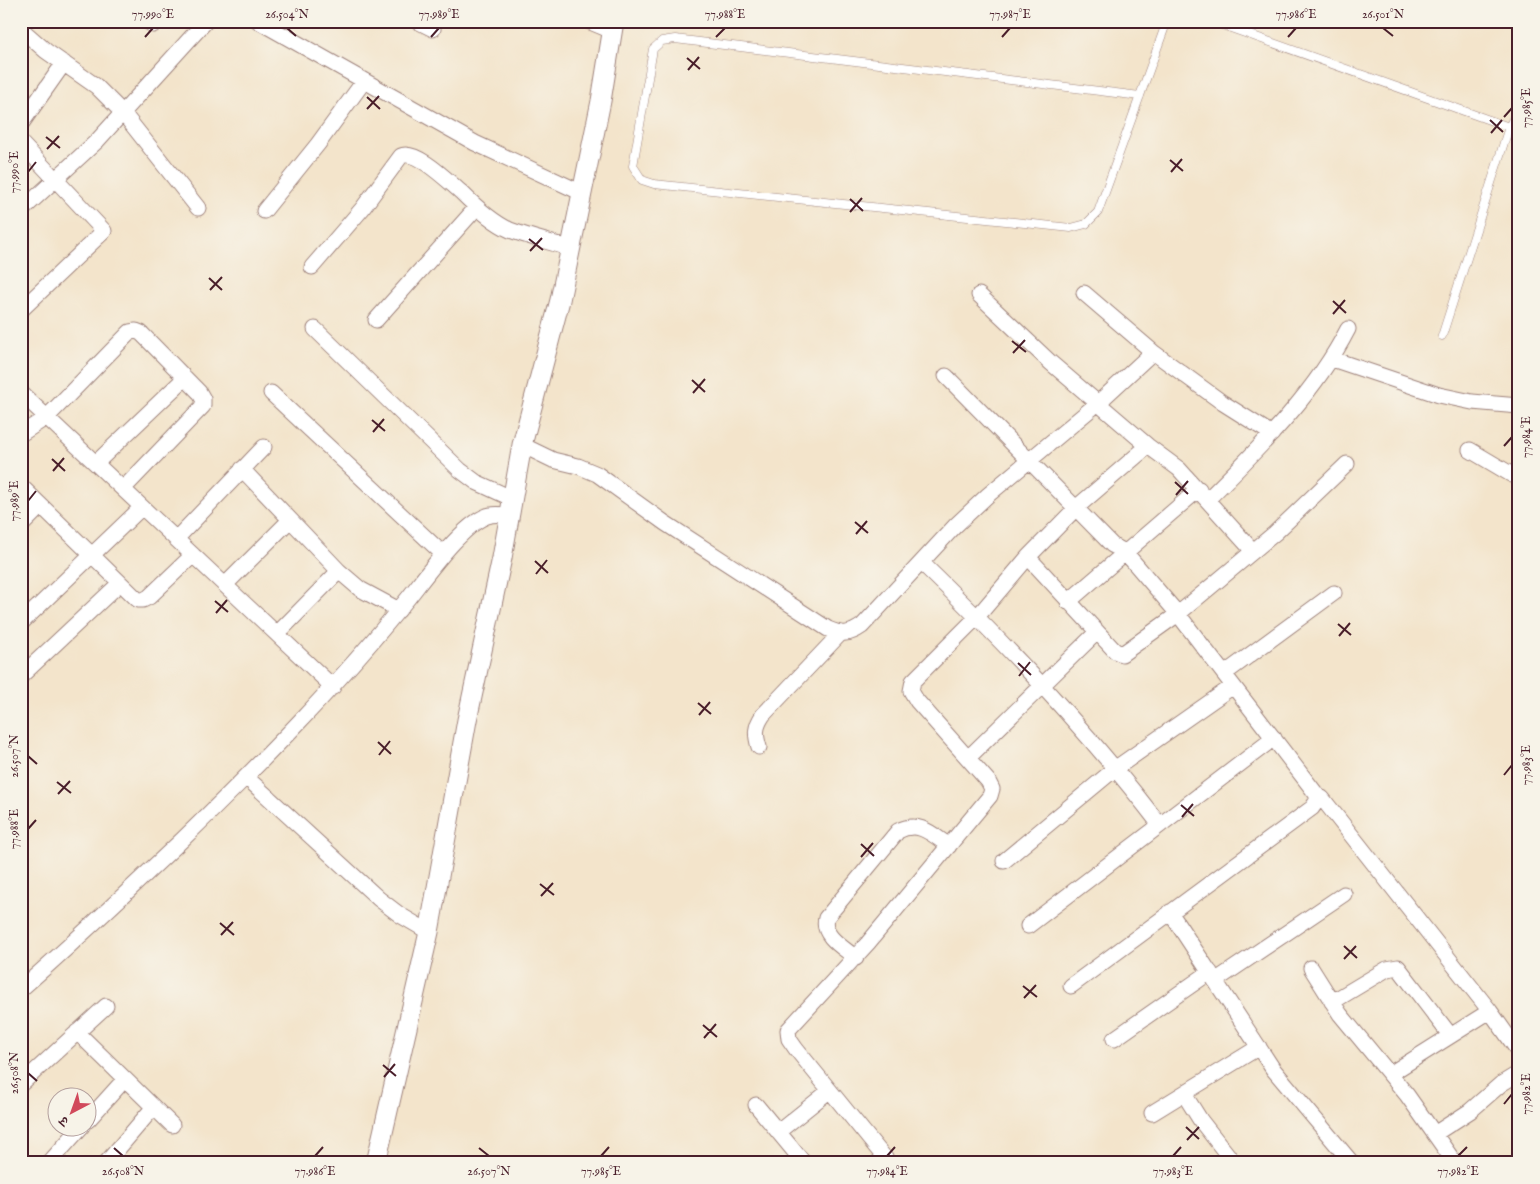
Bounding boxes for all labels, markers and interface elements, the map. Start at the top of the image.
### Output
text: 77.990°E [132,7,174,22]
text: 26.504°N [265,7,309,22]
text: 77.989°E [418,7,460,22]
text: 77.988°E [705,7,745,22]
text: 77.987°E [989,7,1031,22]
text: 77.986°E [1276,7,1316,22]
text: 26.501°N [1362,7,1405,22]
text: 77.985°E [1519,88,1534,128]
text: 77.990°E [7,151,22,193]
text: 77.984°E [1519,416,1534,458]
text: 77.989°E [7,480,22,522]
text: 26.507°N [7,734,22,778]
text: 77.983°E [1519,745,1534,785]
text: 77.988°E [7,809,22,849]
text: 26.508°N [7,1051,22,1094]
text: 77.982°E [1519,1073,1534,1115]
north arrow [48,1086,98,1136]
text: उ [55,1111,73,1131]
text: 26.508°N [102,1164,145,1179]
text: 77.986°E [295,1164,335,1179]
text: 26.507°N [467,1164,511,1179]
text: 77.985°E [581,1164,621,1179]
text: 77.984°E [866,1164,908,1179]
text: 77.983°E [1153,1164,1193,1179]
text: 77.982°E [1437,1164,1479,1179]

